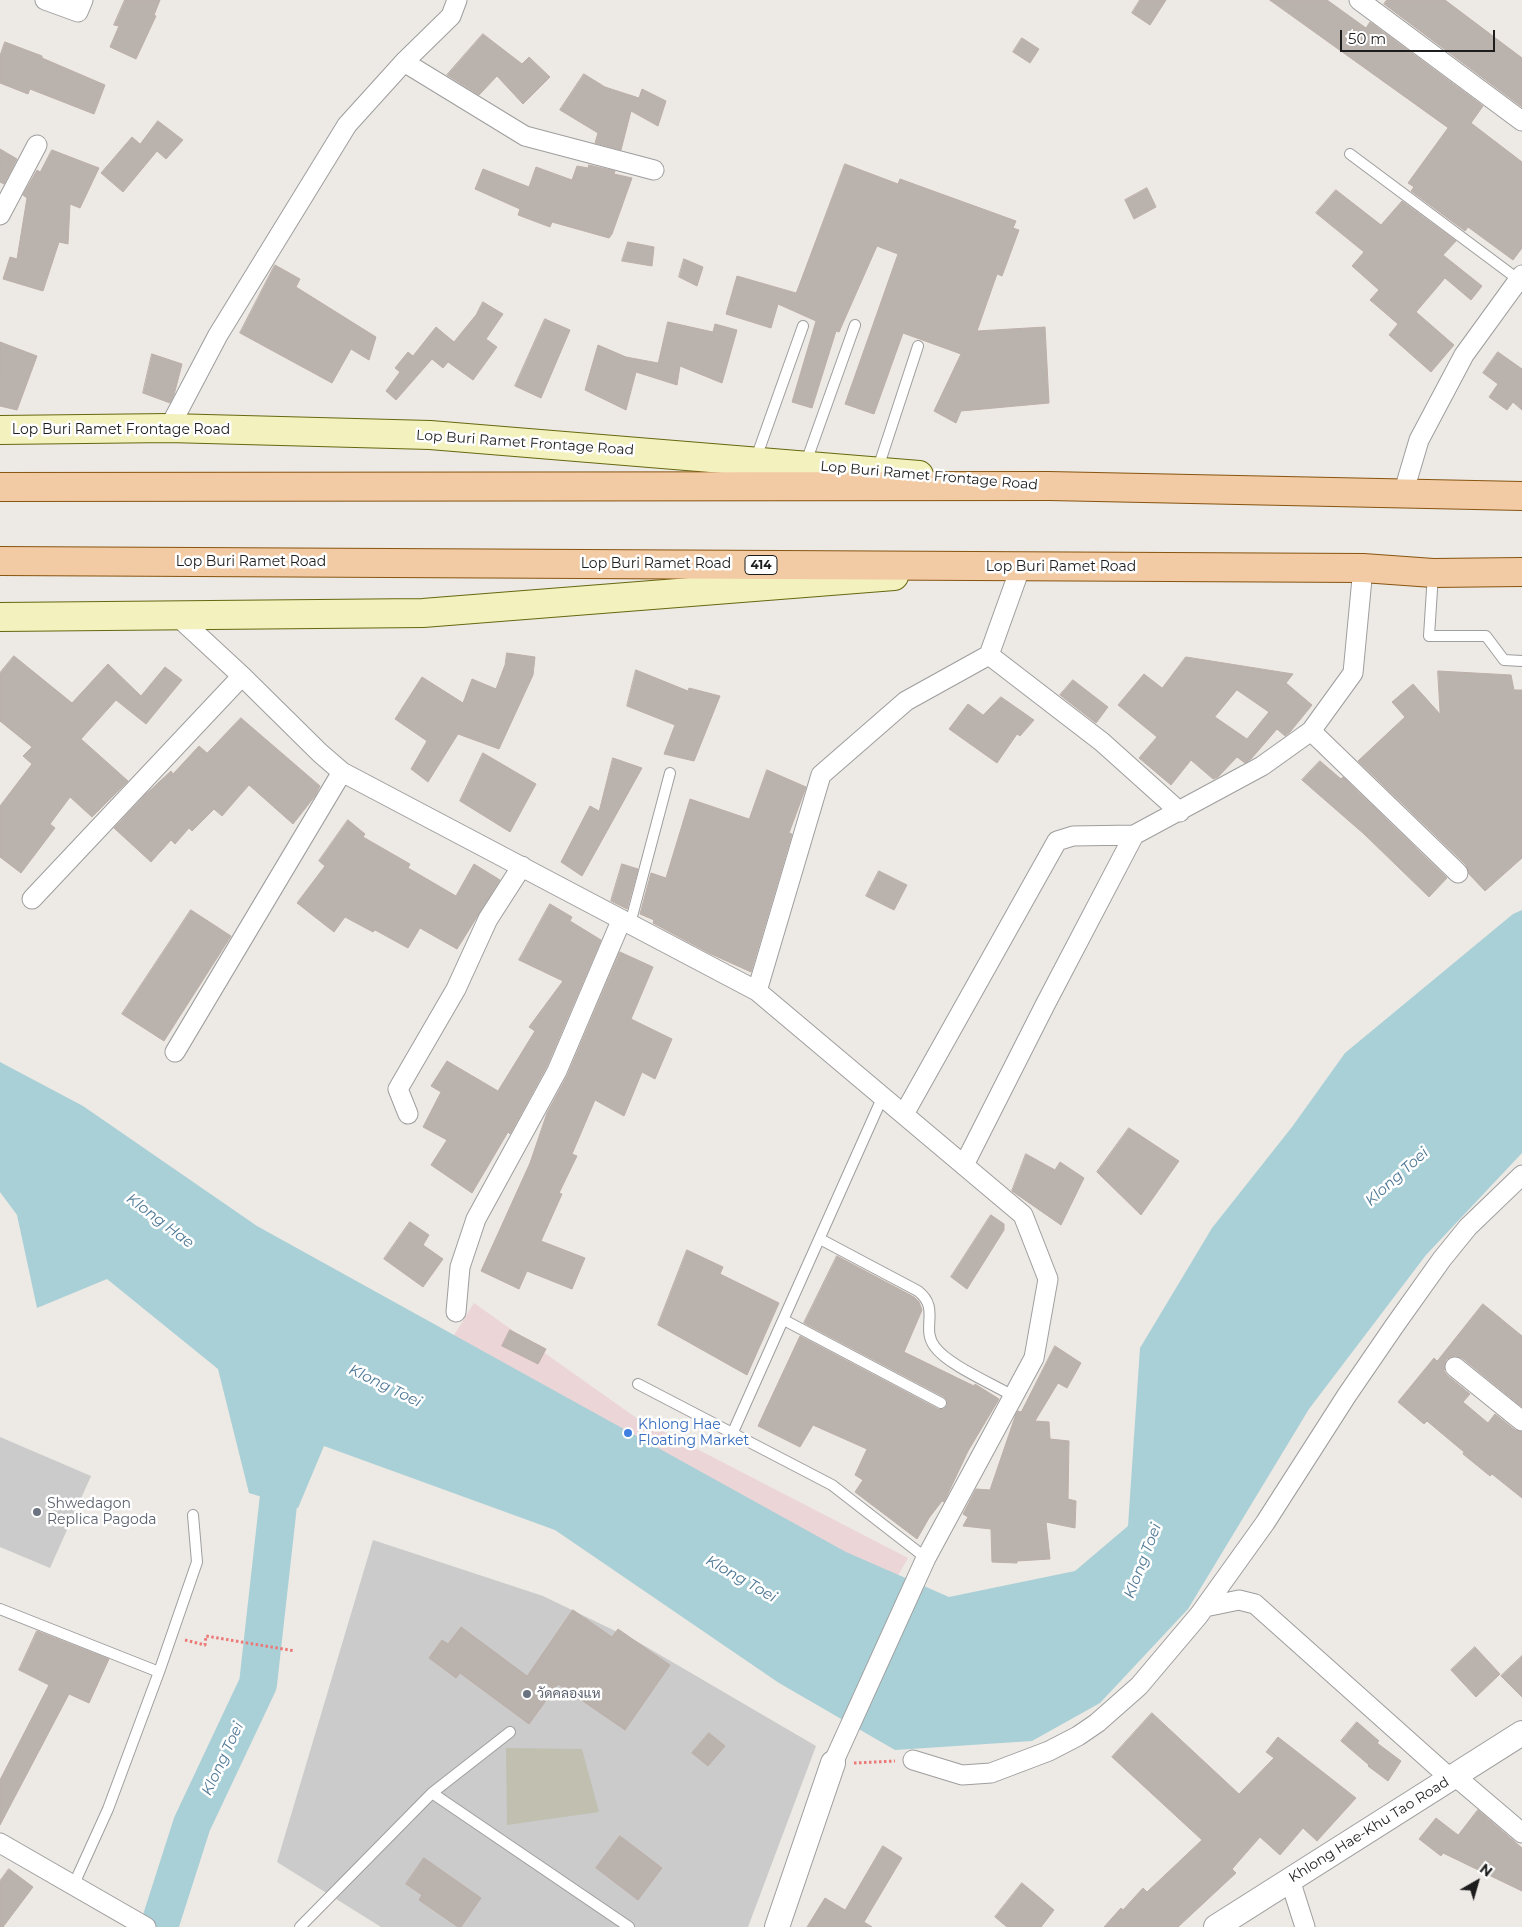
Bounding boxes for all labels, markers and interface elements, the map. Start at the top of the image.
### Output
scale bar [1342,20,1497,52]
text: 50 m [1348,29,1386,48]
street label: Lop Buri Ramet Frontage Road [12,422,230,438]
street label: Lop Buri Ramet Frontage Road [416,427,634,459]
street label: Lop Buri Ramet Frontage Road [820,458,1038,494]
street label: Lop Buri Ramet Road [176,554,326,570]
street label: Lop Buri Ramet Road [581,556,731,572]
road number: 414 [745,556,777,574]
street label: Lop Buri Ramet Road [986,559,1136,575]
water label: Klong Toei [1362,1144,1432,1210]
water label: Klong Hae [123,1190,197,1252]
water label: Klong Toei [346,1361,424,1411]
place label: Khlong Hae Floating Market [638,1417,749,1450]
marker: Khlong Hae Floating Market [622,1427,634,1439]
place label: Shwedagon Replica Pagoda [47,1496,157,1528]
marker: Shwedagon Replica Pagoda [31,1506,43,1518]
water label: Klong Toei [1120,1521,1166,1601]
water label: Klong Toei [702,1552,780,1606]
place label: วัดคลองแห [537,1686,601,1702]
marker: วัดคลองแห [521,1688,533,1700]
water label: Klong Toei [198,1720,248,1798]
street label: Khlong Hae-Khu Tao Road [1286,1774,1452,1886]
north arrow [1452,1857,1502,1907]
text: N [1476,1860,1496,1881]

